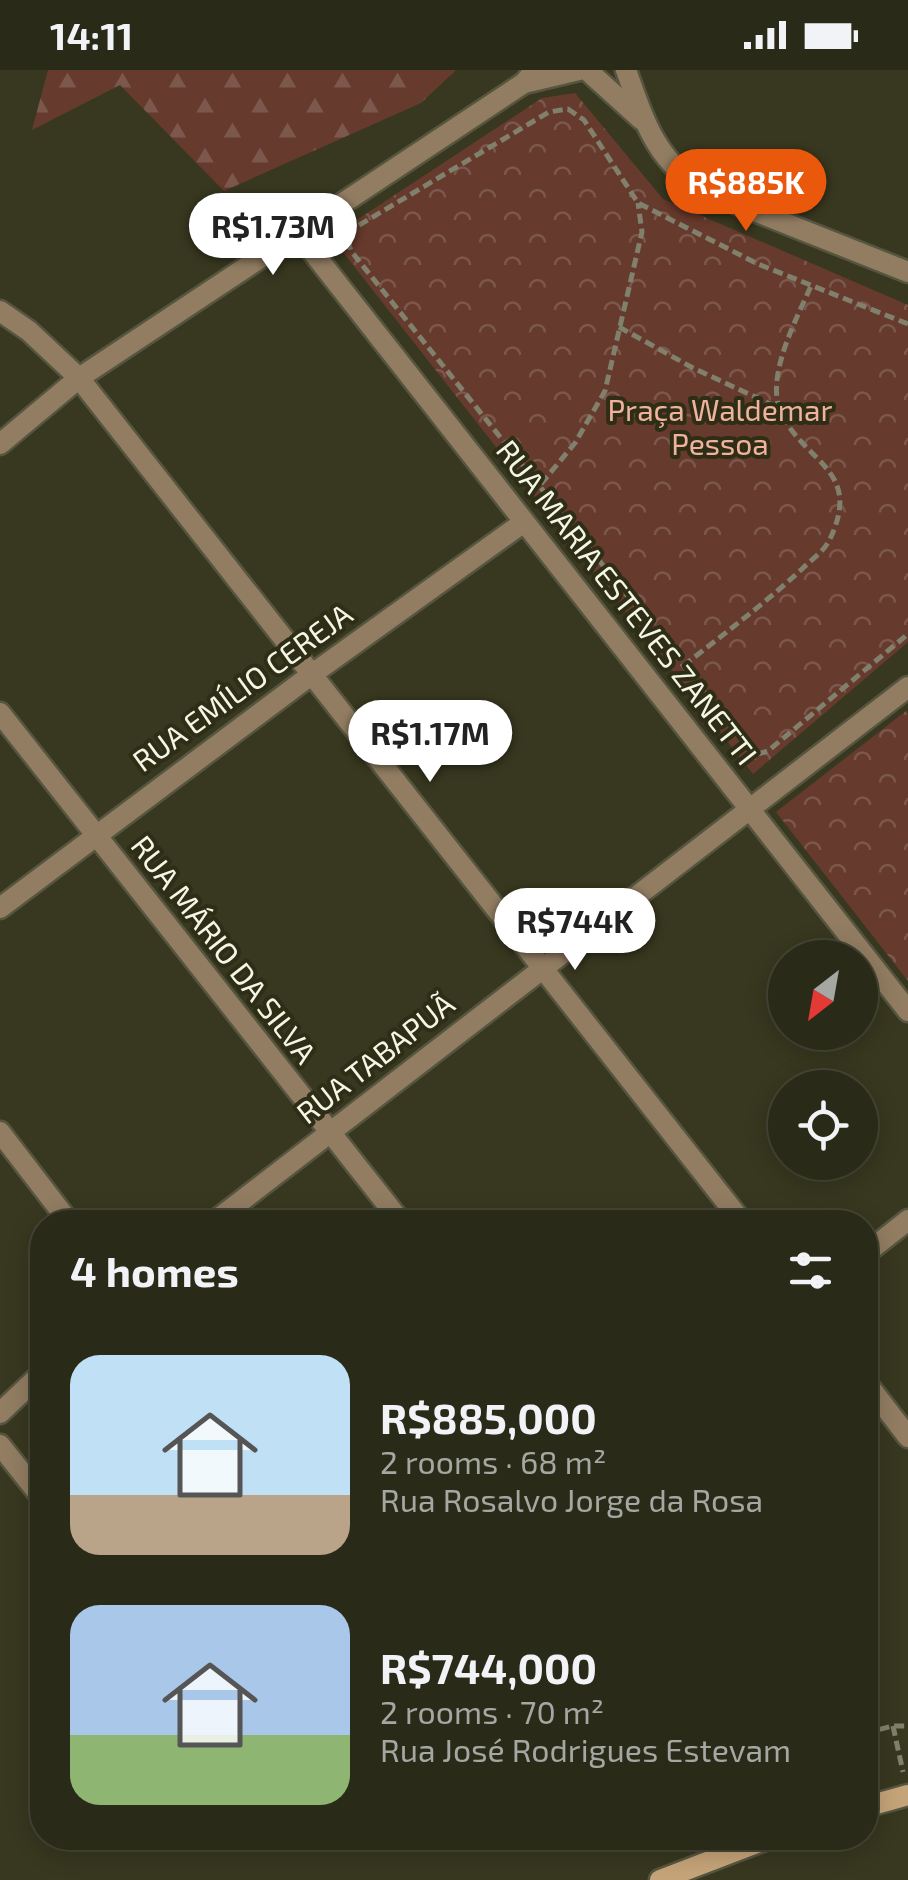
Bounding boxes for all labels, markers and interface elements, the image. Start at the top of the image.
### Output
text: 14:11 [50,12,133,58]
pin: R$885K [665,149,827,234]
text: R$885K [687,162,805,200]
pin: R$1.73M [181,193,365,278]
text: R$1.73M [211,206,335,244]
park label: Praça Waldemar Pessoa [607,391,833,461]
street label: RUA MARIA ESTEVES ZANETTI [490,432,765,771]
street label: RUA EMÍLIO CEREJA [125,595,359,778]
pin: R$1.17M [338,700,522,785]
text: R$1.17M [370,713,490,751]
street label: RUA MÁRIO DA SILVA [124,828,325,1070]
pin: R$744K [494,888,656,973]
text: R$744K [516,901,634,939]
north arrow [768,940,878,1050]
map controls [768,940,878,1180]
street label: RUA TABAPUÃ [289,984,461,1130]
button: locate [768,1070,878,1180]
icon: filters [783,1243,838,1298]
text: 4 homes [70,1245,239,1295]
text: R$885,000 [380,1392,597,1442]
icon: home [150,1395,270,1515]
text: 2 rooms · 68 m² [380,1442,606,1480]
text: Rua Rosalvo Jorge da Rosa [380,1480,763,1518]
text: R$744,000 [380,1642,597,1692]
icon: home [150,1645,270,1765]
text: 2 rooms · 70 m² [380,1692,604,1730]
text: Rua José Rodrigues Estevam [380,1730,791,1768]

